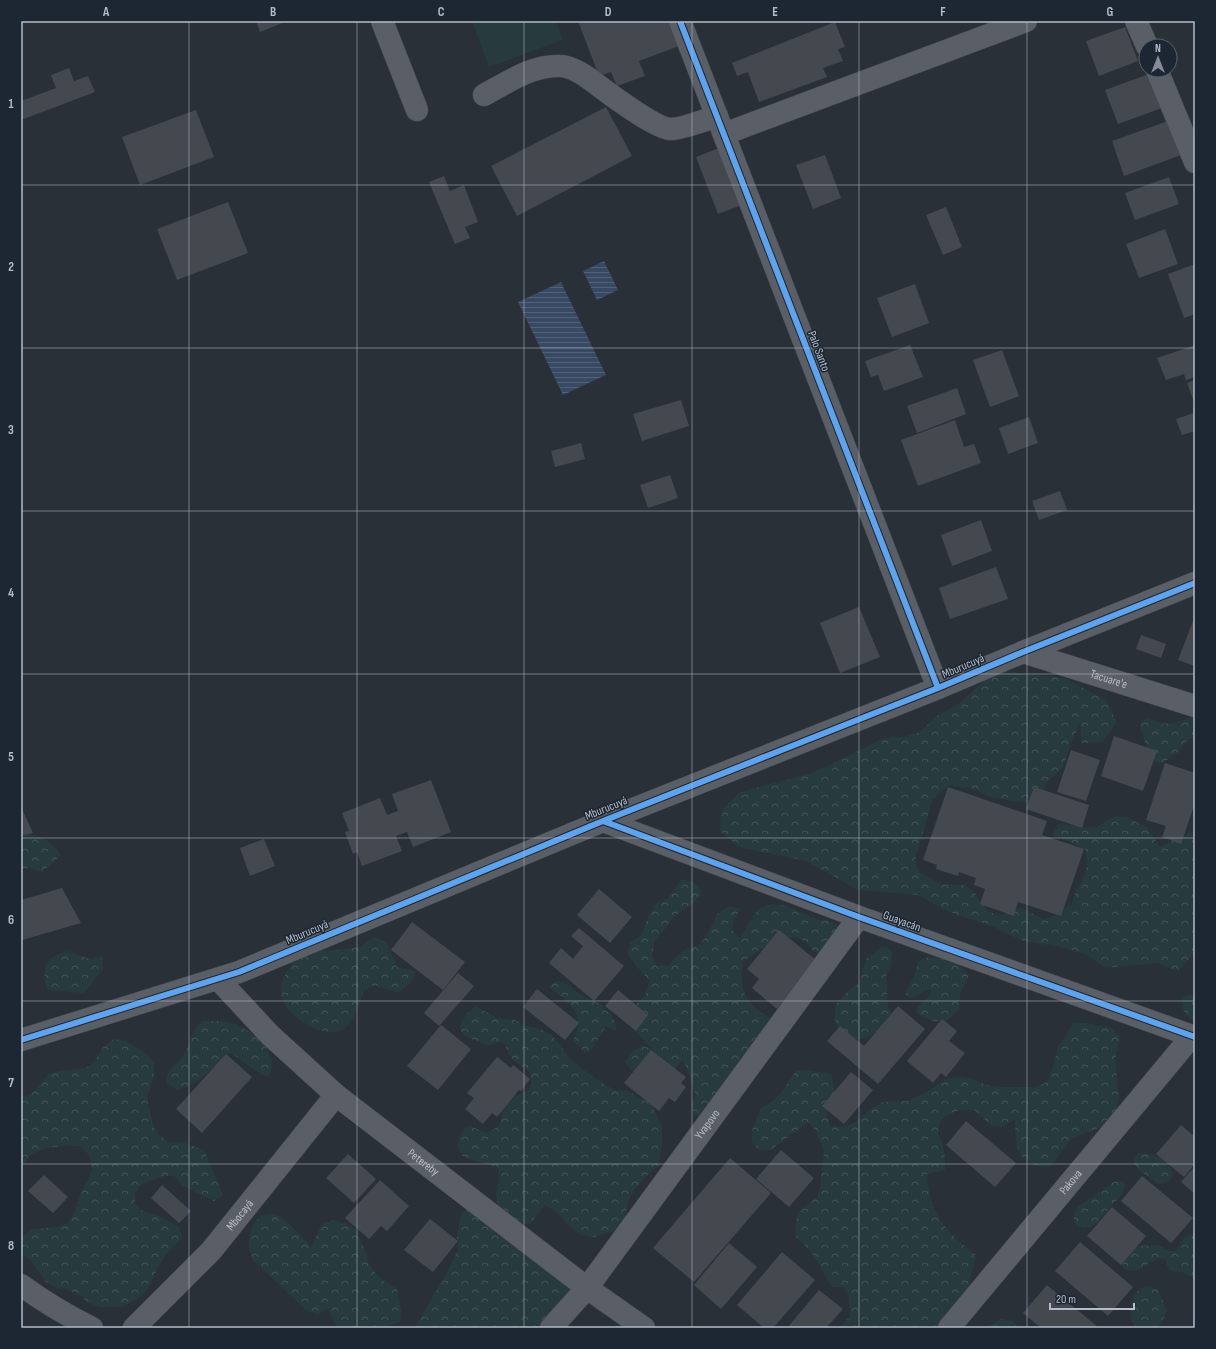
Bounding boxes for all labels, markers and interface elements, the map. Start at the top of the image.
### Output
text: A [102,4,110,20]
text: B [270,4,276,20]
text: C [438,4,445,20]
text: D [605,4,612,20]
text: E [772,4,778,20]
text: F [940,4,946,20]
text: G [1107,4,1114,20]
north arrow [1138,38,1178,78]
text: N [1155,42,1161,55]
text: 1 [8,96,14,112]
text: 2 [8,259,14,275]
street label: Palo Santo [804,329,833,374]
text: 3 [8,422,14,438]
text: 4 [8,585,14,601]
street label: Mburucuyá [940,651,987,682]
street label: Tacuare'e [1088,667,1129,692]
text: 5 [8,749,14,765]
street label: Mburucuyá [583,793,630,824]
street label: Guayacán [881,908,923,935]
text: 6 [8,912,14,928]
street label: Mburucuyá [284,917,331,948]
text: 7 [8,1075,14,1091]
street label: Yvapovo [692,1107,723,1142]
street label: Petereby [404,1146,442,1180]
street label: Pakova [1056,1166,1086,1198]
street label: Mbocayá [223,1197,257,1234]
text: 8 [8,1238,14,1254]
scale bar [1050,1285,1134,1311]
text: 20 m [1056,1292,1076,1307]

